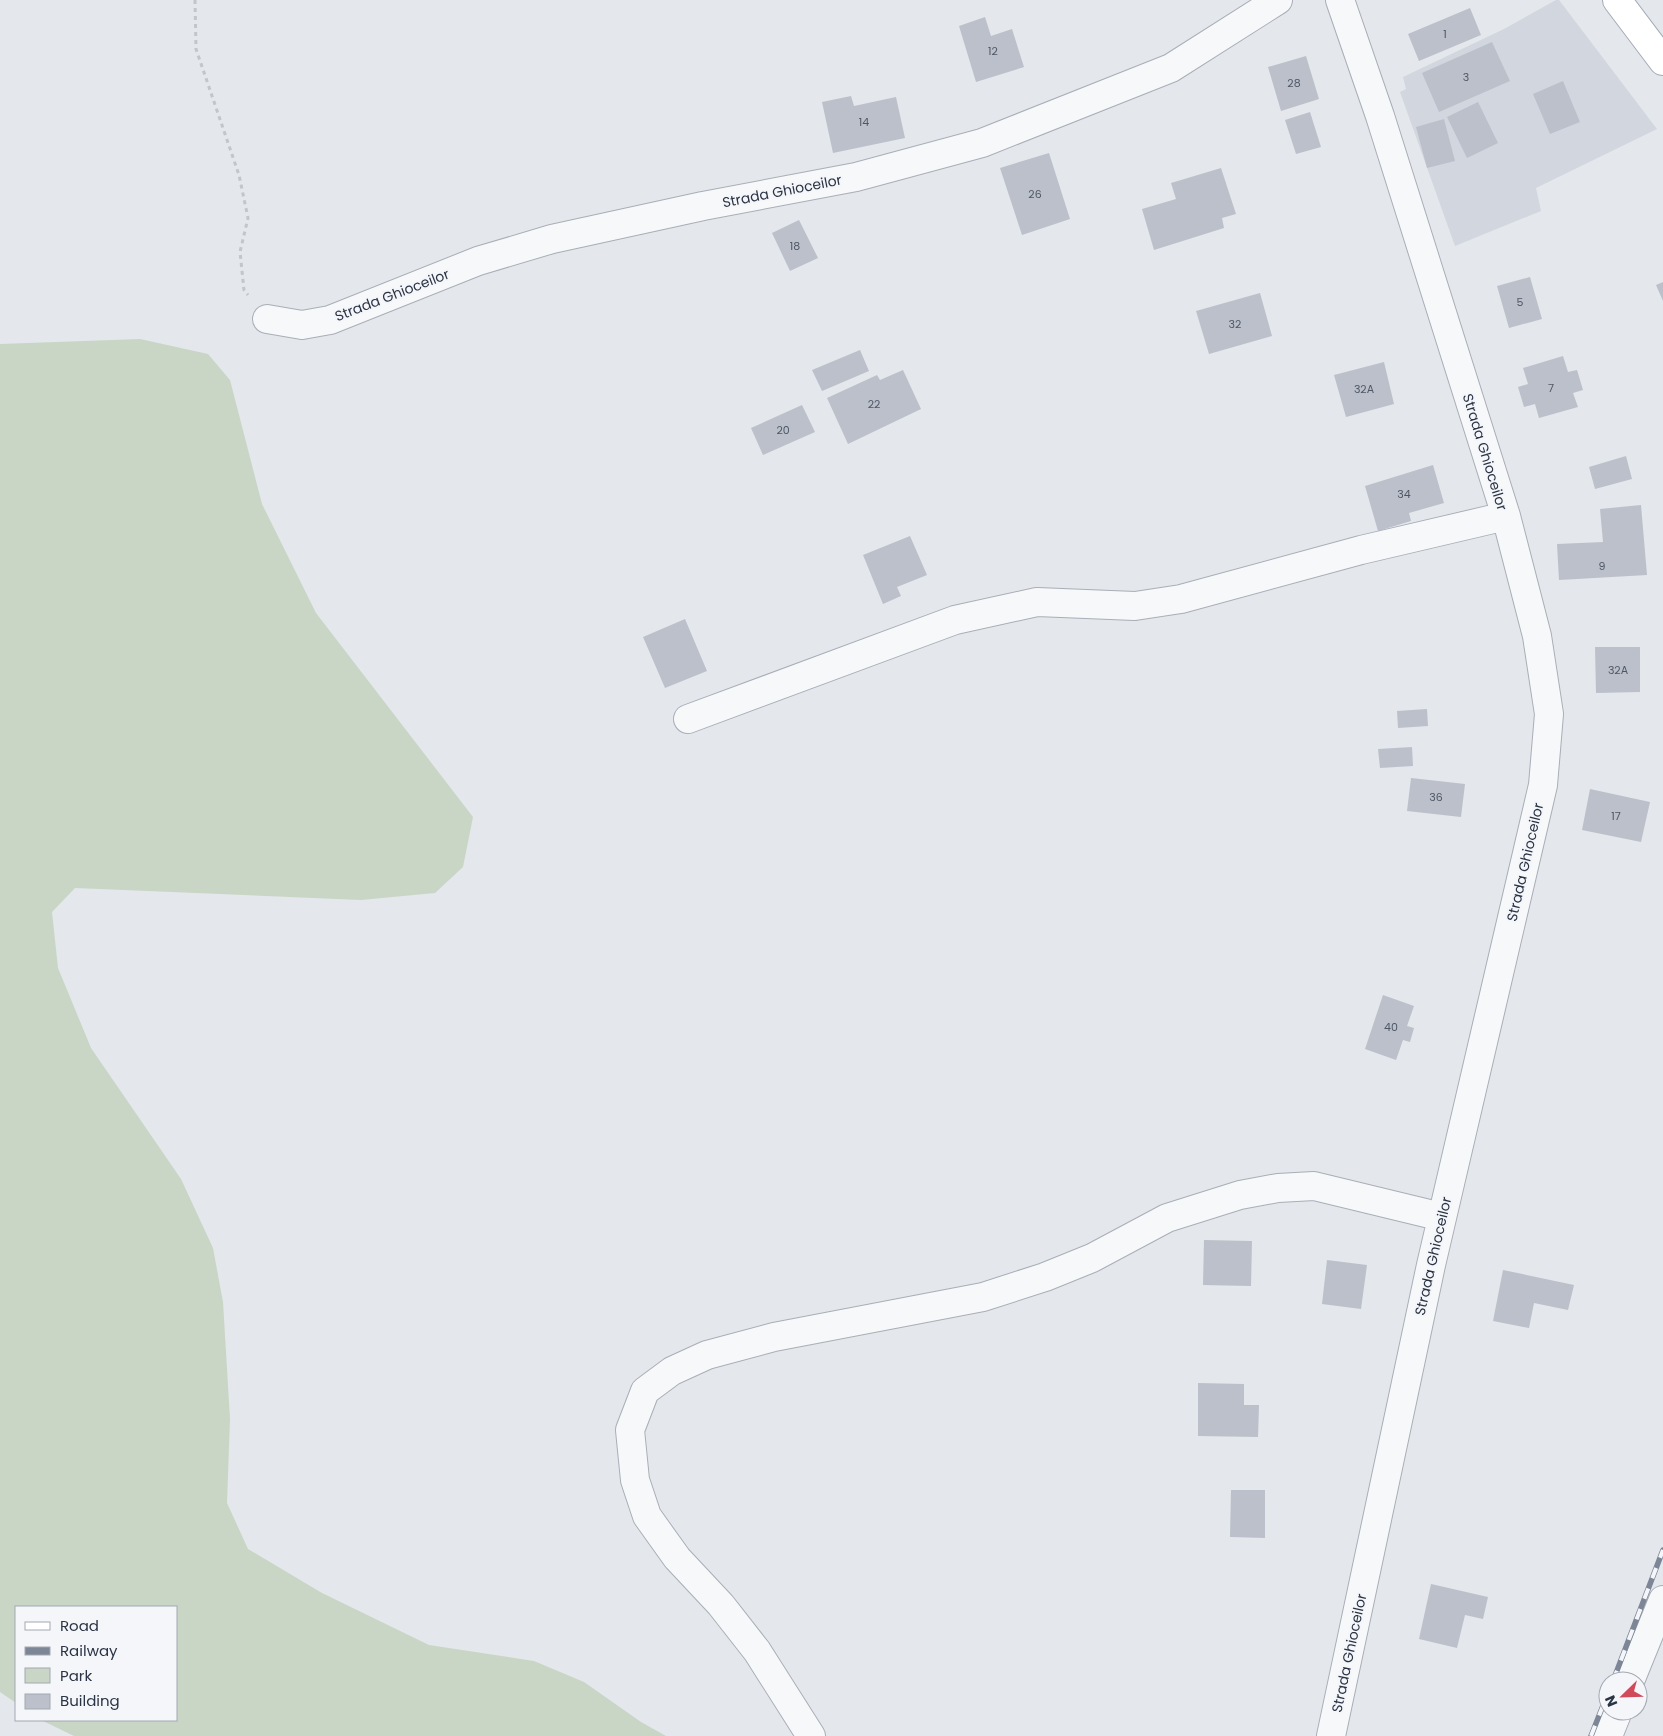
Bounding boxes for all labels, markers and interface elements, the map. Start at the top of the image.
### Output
house number: 1 [1443,26,1447,42]
house number: 12 [988,43,998,59]
house number: 3 [1463,69,1469,85]
house number: 28 [1287,75,1301,91]
house number: 14 [859,114,869,130]
street label: Strada Ghioceilor [721,170,843,212]
house number: 26 [1028,186,1042,202]
house number: 18 [790,238,800,254]
street label: Strada Ghioceilor [332,264,452,326]
house number: 5 [1517,294,1524,310]
house number: 32 [1229,316,1241,332]
house number: 7 [1548,380,1554,396]
house number: 32A [1354,381,1375,397]
street label: Strada Ghioceilor [1458,391,1512,513]
house number: 22 [868,396,880,412]
house number: 20 [776,422,790,438]
house number: 34 [1397,486,1411,502]
house number: 9 [1599,558,1606,574]
house number: 32A [1608,662,1629,678]
house number: 36 [1429,789,1443,805]
street label: Strada Ghioceilor [1502,801,1548,923]
house number: 17 [1611,808,1621,824]
house number: 40 [1384,1019,1398,1035]
street label: Strada Ghioceilor [1410,1195,1456,1317]
street label: Strada Ghioceilor [1327,1592,1371,1714]
legend [15,1606,178,1721]
text: Road [60,1615,99,1636]
text: Railway [60,1640,118,1661]
text: Park [60,1665,92,1686]
north arrow [1598,1671,1648,1721]
text: Building [60,1690,120,1711]
text: N [1600,1692,1622,1710]

